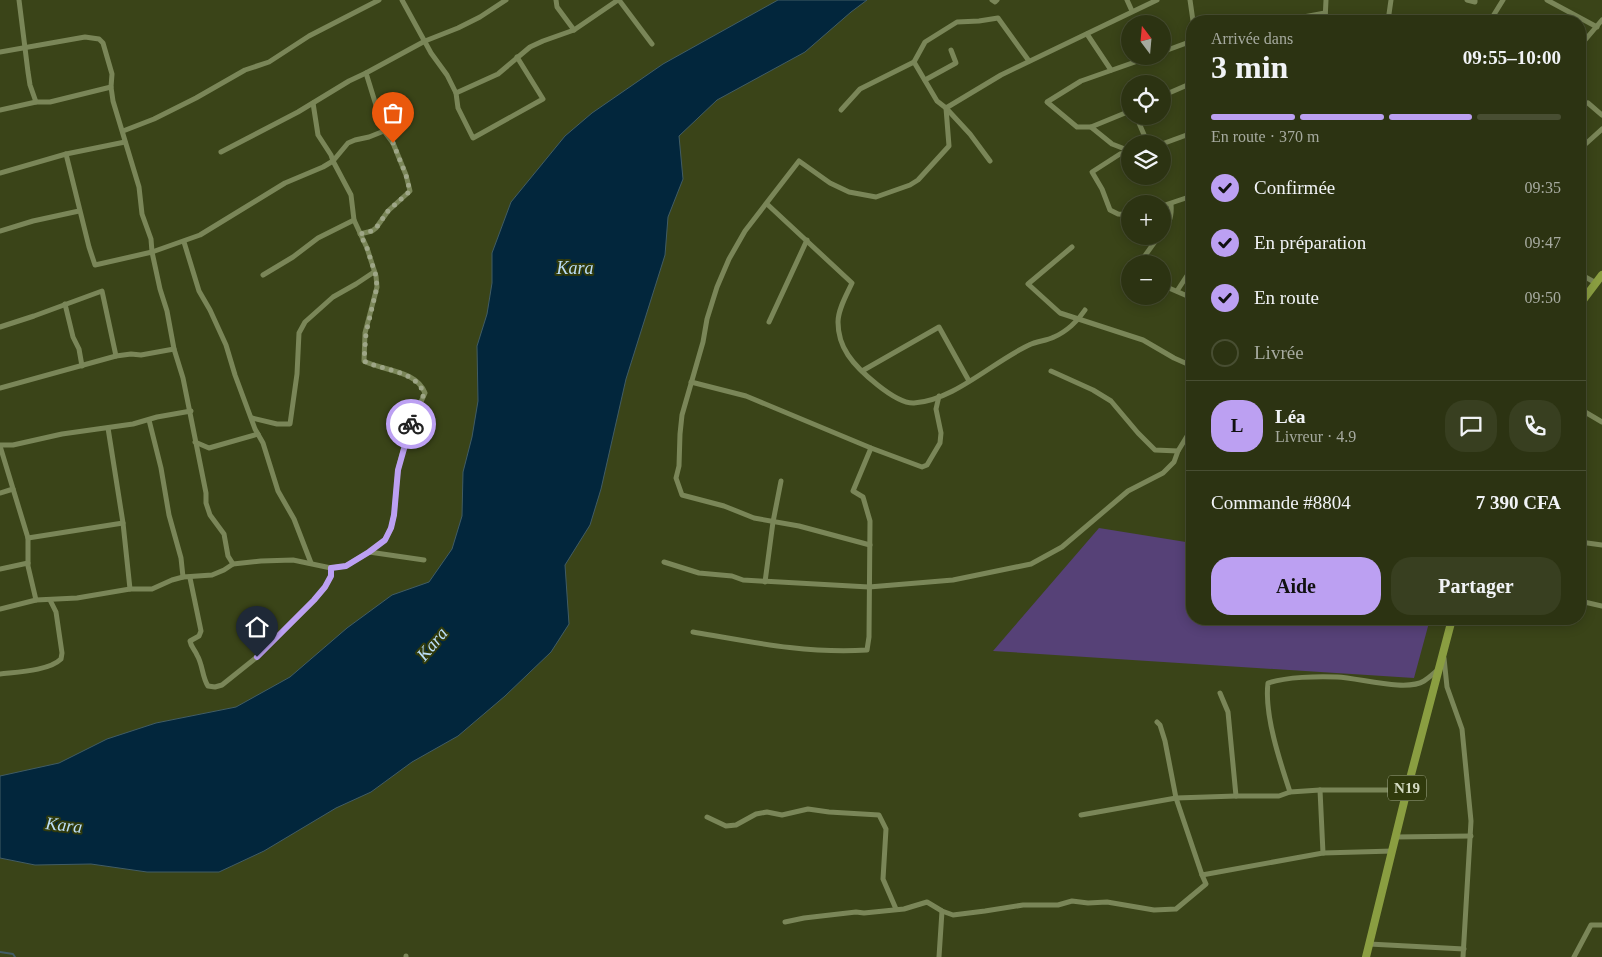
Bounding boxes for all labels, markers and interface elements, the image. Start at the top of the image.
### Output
north arrow [1121,15,1171,65]
map controls [1121,15,1171,305]
text: Arrivée dans [1211,30,1293,47]
text: 09:55–10:00 [1463,47,1561,68]
text: 3 min [1211,49,1288,85]
button: locate [1121,75,1171,125]
pin [372,92,414,143]
icon: bag [379,99,407,127]
text: En route · 370 m [1211,128,1319,145]
button: layers [1121,135,1171,185]
icon: check [1211,174,1239,202]
text: Confirmée [1254,177,1335,198]
text: 09:35 [1525,179,1561,196]
button: + [1121,195,1171,245]
icon: check [1211,229,1239,257]
text: En préparation [1254,232,1366,253]
text: 09:47 [1525,234,1561,251]
button: − [1121,255,1171,305]
water label: Kara [555,258,594,278]
icon: check [1211,284,1239,312]
text: En route [1254,287,1319,308]
text: 09:50 [1525,289,1561,306]
text: Livrée [1254,342,1304,363]
courier [386,399,436,449]
button: chat [1445,400,1497,452]
button: phone [1509,400,1561,452]
text: Léa [1275,406,1306,427]
icon: bike [397,410,425,438]
text: L [1231,415,1243,436]
text: Livreur · 4.9 [1275,428,1356,445]
text: Commande #8804 [1211,492,1351,513]
text: 7 390 CFA [1476,492,1561,513]
button: Aide [1211,557,1381,615]
button: Partager [1391,557,1561,615]
pin [236,606,278,657]
icon: home [243,613,271,641]
water label: Kara [412,623,452,665]
road number: N19 [1388,776,1426,800]
water label: Kara [44,813,83,837]

